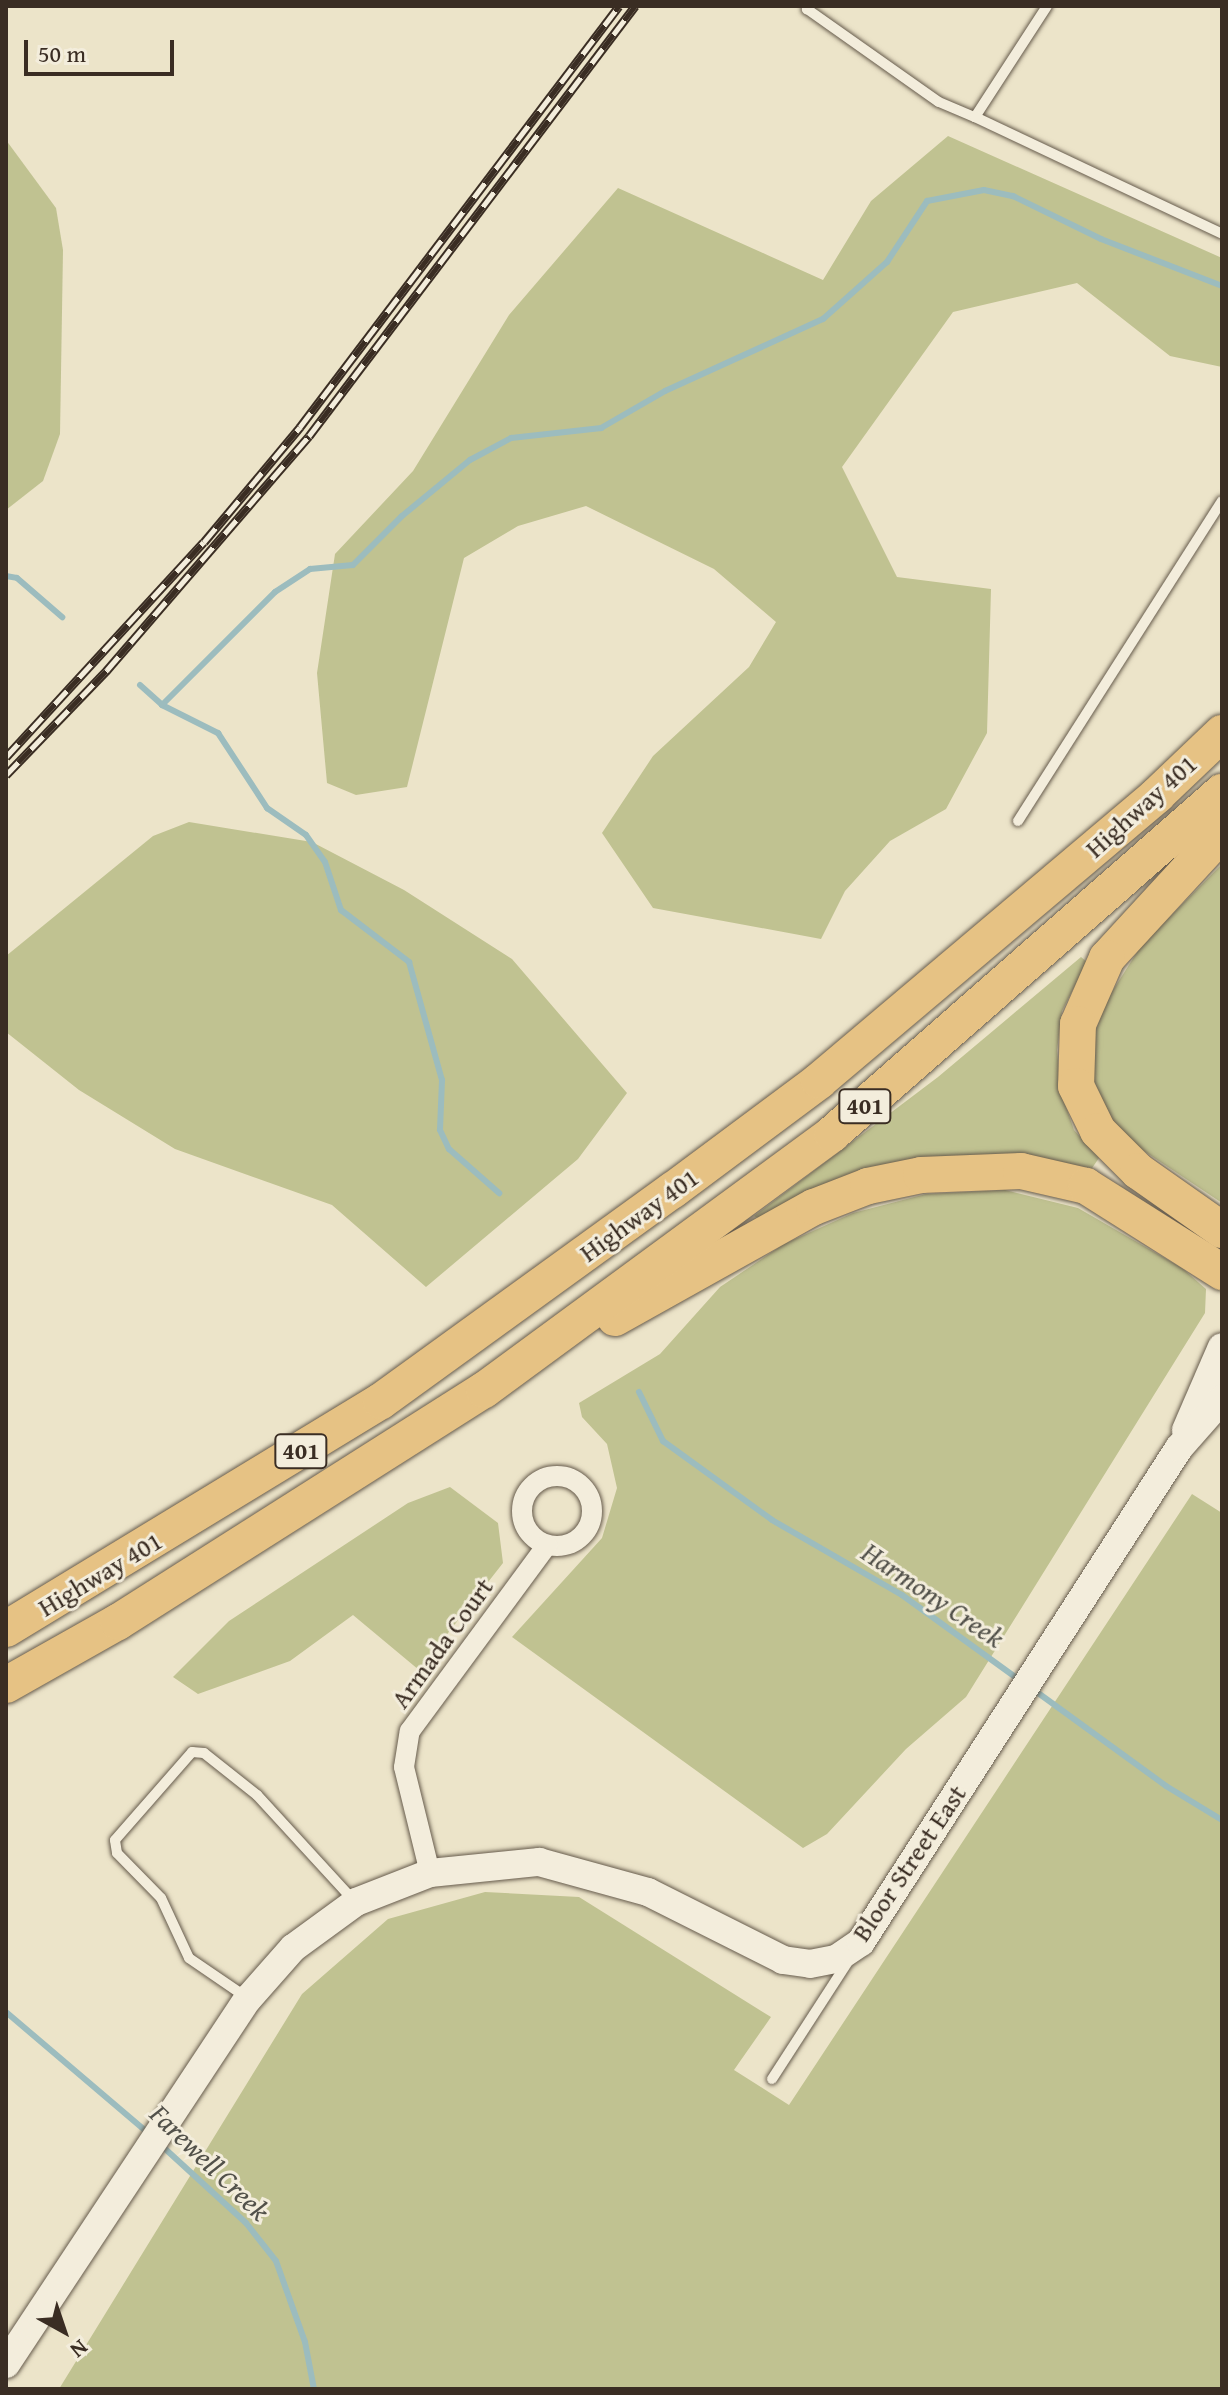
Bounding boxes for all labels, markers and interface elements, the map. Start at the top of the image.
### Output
scale bar [28,24,178,74]
text: 50 m [38,36,86,71]
street label: Highway 401 [1079,748,1203,864]
road number: 401 [837,1086,893,1126]
street label: Highway 401 [574,1162,704,1268]
road number: 401 [273,1431,329,1471]
street label: Highway 401 [33,1525,167,1623]
water label: Harmony Creek [856,1535,1010,1655]
street label: Armada Court [384,1572,500,1714]
street label: Bloor Street East [845,1779,973,1947]
water label: Farewell Creek [143,2097,277,2227]
north arrow [24,2291,104,2371]
text: N [64,2332,95,2366]

